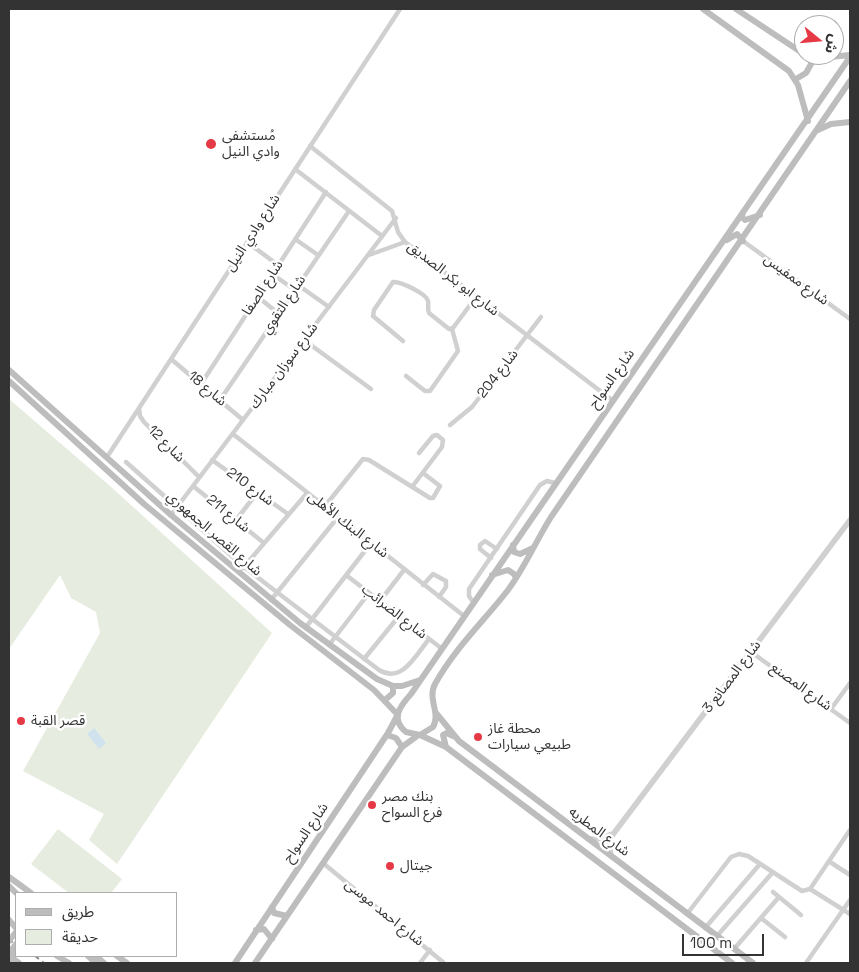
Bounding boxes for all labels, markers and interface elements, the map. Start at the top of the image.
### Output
north arrow [794,15,844,65]
text: ش [821,32,844,56]
place label: مُستشفى وادي النيل [222,128,280,160]
marker: مُستشفى وادي النيل [204,137,218,151]
street label: شارع وادي النيل [222,191,284,275]
street label: شارع ابو بكر الصديق [404,238,502,320]
street label: شارع ممفيس [760,251,832,309]
street label: شارع الصفا [239,257,287,319]
street label: شارع التقوي [258,272,310,338]
street label: شارع سوزان مبارك [246,320,322,412]
street label: شارع 204 [474,346,522,402]
street label: شارع السواح [585,346,639,412]
street label: شارع 18 [184,368,230,410]
street label: شارع 12 [144,422,188,466]
street label: شارع 210 [223,464,277,510]
street label: شارع القصر الجمهوري [163,488,265,580]
street label: شارع البنك الأهلى [304,488,392,562]
street label: شارع 211 [203,491,253,537]
street label: شارع الضرائب [358,581,430,643]
street label: شارع المصانع 3 [699,637,765,717]
street label: شارع المصنع [767,659,835,715]
place label: قصر القبة [31,713,85,729]
marker: قصر القبة [15,715,27,727]
place label: محطة غاز طبيعي سيارات [488,721,571,754]
marker: محطة غاز طبيعي سيارات [472,731,484,743]
place label: بنك مصر فرع السواح [382,789,442,822]
marker: بنك مصر فرع السواح [366,799,378,811]
street label: شارع السواح [280,800,332,866]
street label: شارع المطريه [565,804,633,860]
place label: جيتال [400,858,432,874]
marker: جيتال [384,860,396,872]
street label: شارع احمد موسى [341,876,427,950]
legend [15,892,178,957]
text: طريق [62,902,94,921]
scale bar [684,924,766,956]
text: حديقة [62,927,98,946]
text: 100 m [690,933,732,952]

